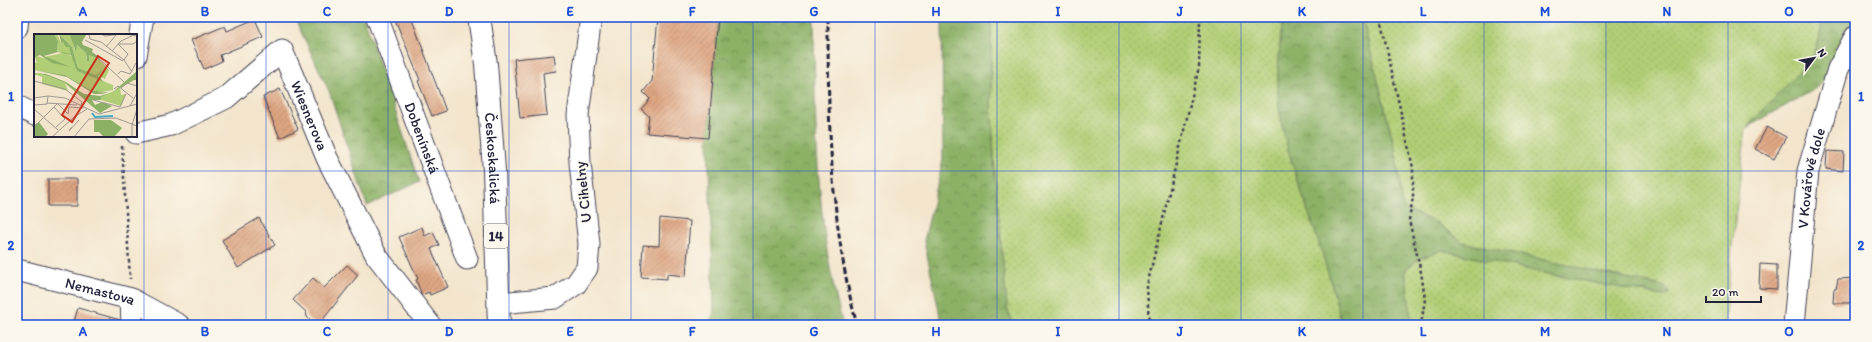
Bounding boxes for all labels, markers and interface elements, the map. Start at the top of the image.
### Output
text: A [78,4,88,19]
text: B [201,4,210,19]
text: C [323,4,332,19]
text: D [445,4,454,19]
text: E [566,4,574,19]
text: F [689,4,696,19]
text: G [810,4,819,19]
text: H [932,4,941,19]
text: I [1056,4,1061,19]
text: J [1176,4,1184,19]
text: K [1298,4,1307,19]
text: L [1420,4,1427,19]
text: M [1540,4,1550,19]
text: N [1663,4,1672,19]
text: O [1784,4,1794,19]
inset map [34,34,137,137]
north arrow [1794,38,1834,78]
text: N [1815,46,1830,60]
street label: Wiesnerova [287,78,332,154]
text: 1 [8,89,14,104]
text: 1 [1858,89,1864,104]
street label: Dobenínská [400,100,444,176]
street label: Českoskalická [481,112,504,205]
street label: V Kovářově dole [1794,126,1829,229]
street label: U Cihelny [571,160,595,224]
road number: 14 [484,224,508,248]
text: 2 [8,238,15,253]
text: 2 [1858,238,1865,253]
street label: Nemastova [63,274,139,309]
scale bar [1706,278,1761,304]
text: 20 m [1712,285,1739,299]
text: A [78,324,88,339]
text: B [201,324,210,339]
text: C [323,324,332,339]
text: D [445,324,454,339]
text: E [566,324,574,339]
text: F [689,324,696,339]
text: G [810,324,819,339]
text: H [932,324,941,339]
text: I [1056,324,1061,339]
text: J [1176,324,1184,339]
text: K [1298,324,1307,339]
text: L [1420,324,1427,339]
text: M [1540,324,1550,339]
text: N [1663,324,1672,339]
text: O [1784,324,1794,339]

